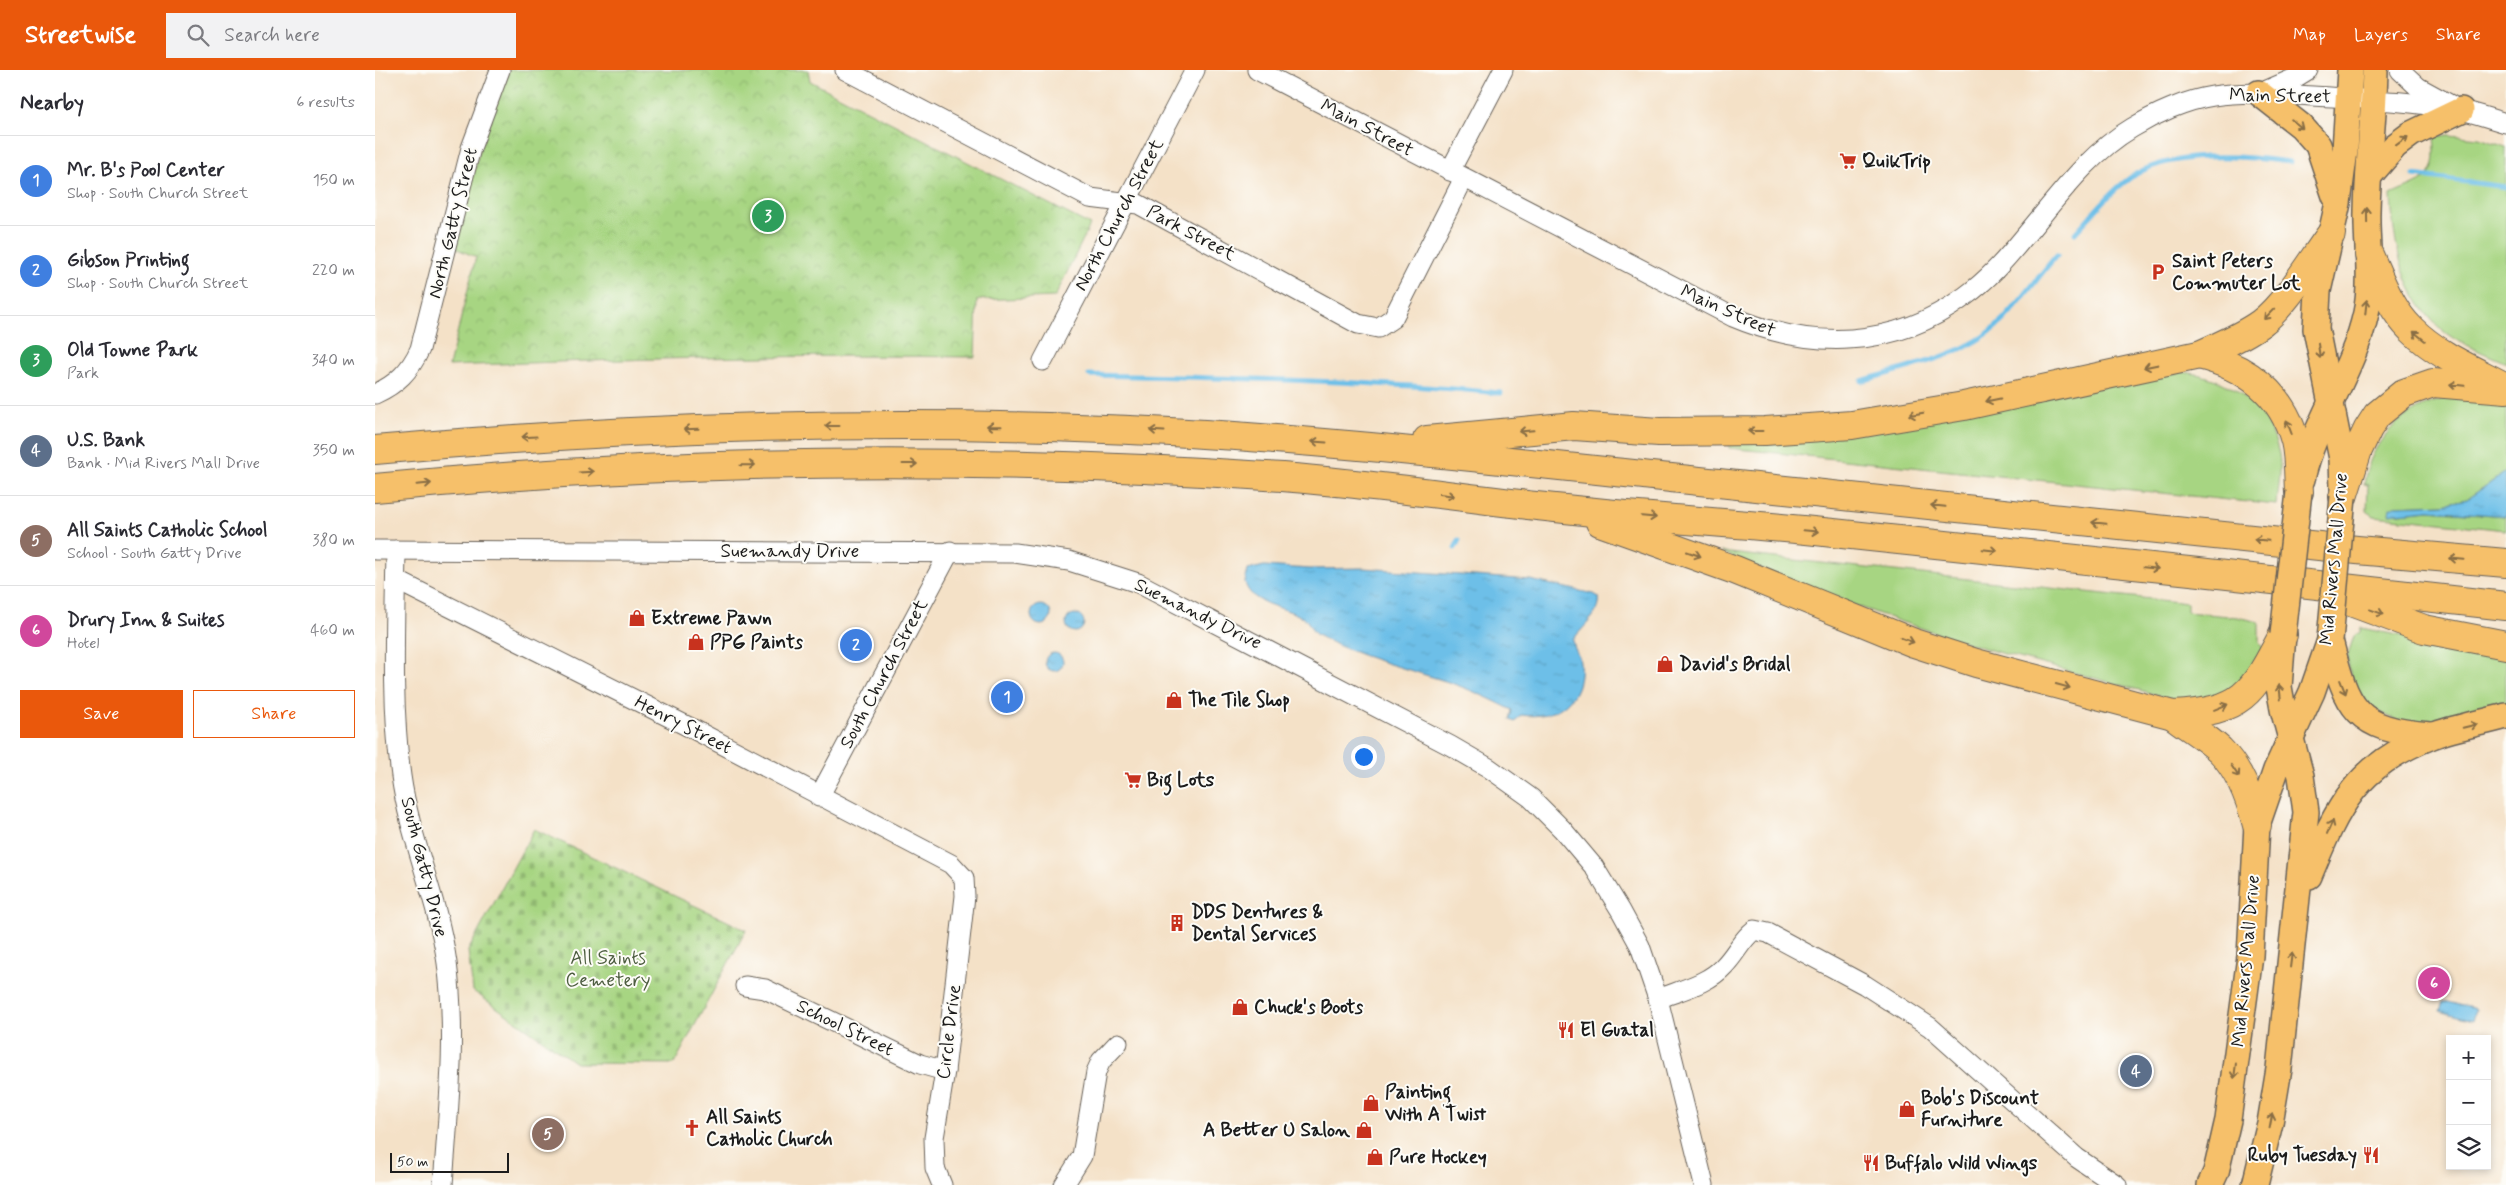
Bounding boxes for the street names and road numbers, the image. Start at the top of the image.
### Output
street label: Main Street [2229,83,2331,109]
street label: Main Street [1316,93,1418,163]
street label: North Church Street [1068,135,1170,295]
street label: North Gatty Street [422,145,485,301]
street label: Park Street [1142,199,1240,267]
street label: Main Street [1676,279,1780,343]
street label: Mid Rivers Mall Drive [2314,472,2354,646]
street label: Suemandy Drive [721,539,859,564]
street label: Suemandy Drive [1130,572,1266,656]
street label: South Church Street [834,595,934,753]
street label: Henry Street [630,690,736,761]
street label: South Gatty Drive [394,794,454,940]
street label: Mid Rivers Mall Drive [2226,874,2266,1048]
street label: Circle Drive [931,983,967,1081]
street label: School Street [792,994,898,1062]

